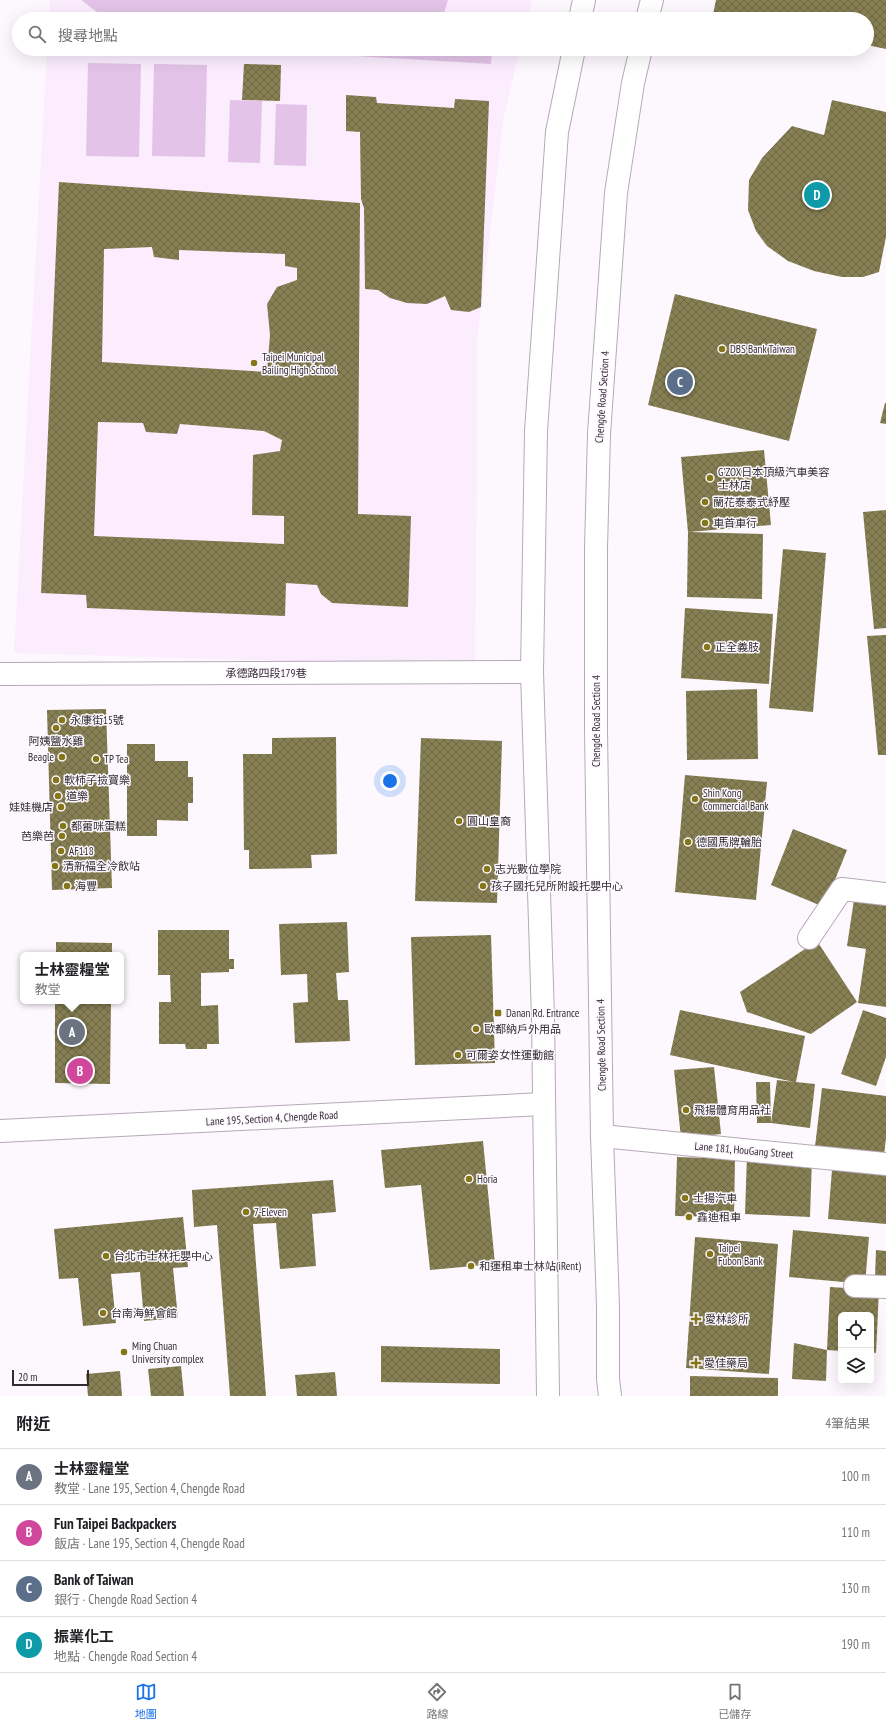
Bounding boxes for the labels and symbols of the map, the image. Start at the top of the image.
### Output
pin: D [804,180,830,210]
place label: DBS Bank Taiwan [730,342,795,356]
marker: DBS Bank Taiwan [717,344,727,354]
place label: Taipei Municipal Bailing High School [262,350,337,377]
street label: Chengde Road Section 4 [592,351,612,443]
marker: Taipei Municipal Bailing High School [249,358,259,368]
pin: C [667,367,693,397]
place label: G'ZOX日本頂級汽車美容 士林店 [718,465,829,492]
marker: G'ZOX日本頂級汽車美容 士林店 [705,473,715,483]
place label: 蘭花泰泰式紓壓 [713,495,790,509]
marker: 蘭花泰泰式紓壓 [700,497,710,507]
place label: 車首車行 [713,516,757,530]
marker: 車首車行 [700,518,710,528]
place label: 正全義肢 [715,640,759,654]
marker: 正全義肢 [702,642,712,652]
street label: 承德路四段179巷 [226,666,306,680]
street label: Chengde Road Section 4 [589,675,603,767]
place label: 永康街15號 [70,713,124,727]
marker: 永康街15號 [57,715,67,725]
marker: 阿姨鹽水雞 [51,723,61,733]
place label: 阿姨鹽水雞 [29,734,84,748]
place label: Beagle [28,750,54,764]
marker: Beagle [57,752,67,762]
place label: TP Tea [104,752,128,766]
marker: TP Tea [91,754,101,764]
your location [380,771,400,791]
place label: 軟柿子撿寶樂 [64,773,130,787]
marker: 軟柿子撿寶樂 [51,775,61,785]
place label: Shin Kong Commercial Bank [703,786,769,813]
place label: 道樂 [66,789,88,803]
marker: 道樂 [53,791,63,801]
marker: Shin Kong Commercial Bank [690,794,700,804]
place label: 娃娃機店 [9,800,53,814]
marker: 娃娃機店 [56,802,66,812]
place label: 圓山皇裔 [467,814,511,828]
marker: 圓山皇裔 [454,816,464,826]
place label: 都蕾咪蛋糕 [71,819,126,833]
marker: 都蕾咪蛋糕 [58,821,68,831]
place label: 芭樂芭 [21,829,54,843]
marker: 芭樂芭 [57,831,67,841]
place label: 德國馬牌輪胎 [696,835,762,849]
marker: 德國馬牌輪胎 [683,837,693,847]
place label: AF118 [69,844,94,858]
marker: AF118 [56,846,66,856]
place label: 清新福全冷飲站 [63,859,140,873]
marker: 清新福全冷飲站 [50,861,60,871]
place label: 志光數位學院 [495,862,561,876]
marker: 志光數位學院 [482,864,492,874]
place label: 海豐 [75,879,97,893]
place label: 孩子國托兒所附設托嬰中心 [491,879,623,893]
marker: 海豐 [62,881,72,891]
marker: 孩子國托兒所附設托嬰中心 [478,881,488,891]
street label: Chengde Road Section 4 [593,999,609,1091]
place label: Danan Rd. Entrance [506,1006,580,1020]
marker: Danan Rd. Entrance [493,1008,503,1018]
pin: A [59,1017,85,1047]
place label: 歐都納戶外用品 [484,1022,561,1036]
marker: 歐都納戶外用品 [471,1024,481,1034]
place label: 可爾姿女性運動館 [466,1048,554,1062]
marker: 可爾姿女性運動館 [453,1050,463,1060]
pin: B [67,1056,93,1086]
place label: 飛揚體育用品社 [694,1103,771,1117]
marker: 飛揚體育用品社 [681,1105,691,1115]
street label: Lane 195, Section 4, Chengde Road [206,1108,339,1128]
street label: Lane 181, HouGang Street [694,1139,794,1161]
place label: Horia [477,1172,497,1186]
marker: Horia [464,1174,474,1184]
place label: 士揚汽車 [693,1191,737,1205]
marker: 士揚汽車 [680,1193,690,1203]
place label: 7-Eleven [254,1205,287,1219]
marker: 7-Eleven [241,1207,251,1217]
place label: 鑫迪租車 [697,1210,741,1224]
marker: 鑫迪租車 [684,1212,694,1222]
place label: Taipei Fubon Bank [718,1241,763,1268]
place label: 台北市士林托嬰中心 [114,1249,213,1263]
marker: Taipei Fubon Bank [705,1249,715,1259]
marker: 台北市士林托嬰中心 [101,1251,111,1261]
place label: 和運租車士林站(iRent) [479,1259,581,1273]
marker: 和運租車士林站(iRent) [466,1261,476,1271]
place label: 台南海鮮會館 [111,1306,177,1320]
marker: 台南海鮮會館 [98,1308,108,1318]
place label: 愛林診所 [705,1312,749,1326]
marker: 愛林診所 [690,1313,702,1325]
place label: Ming Chuan University complex [132,1339,204,1366]
marker: Ming Chuan University complex [119,1347,129,1357]
place label: 愛佳藥局 [704,1356,748,1370]
marker: 愛佳藥局 [691,1358,701,1368]
scale bar [12,1368,89,1387]

